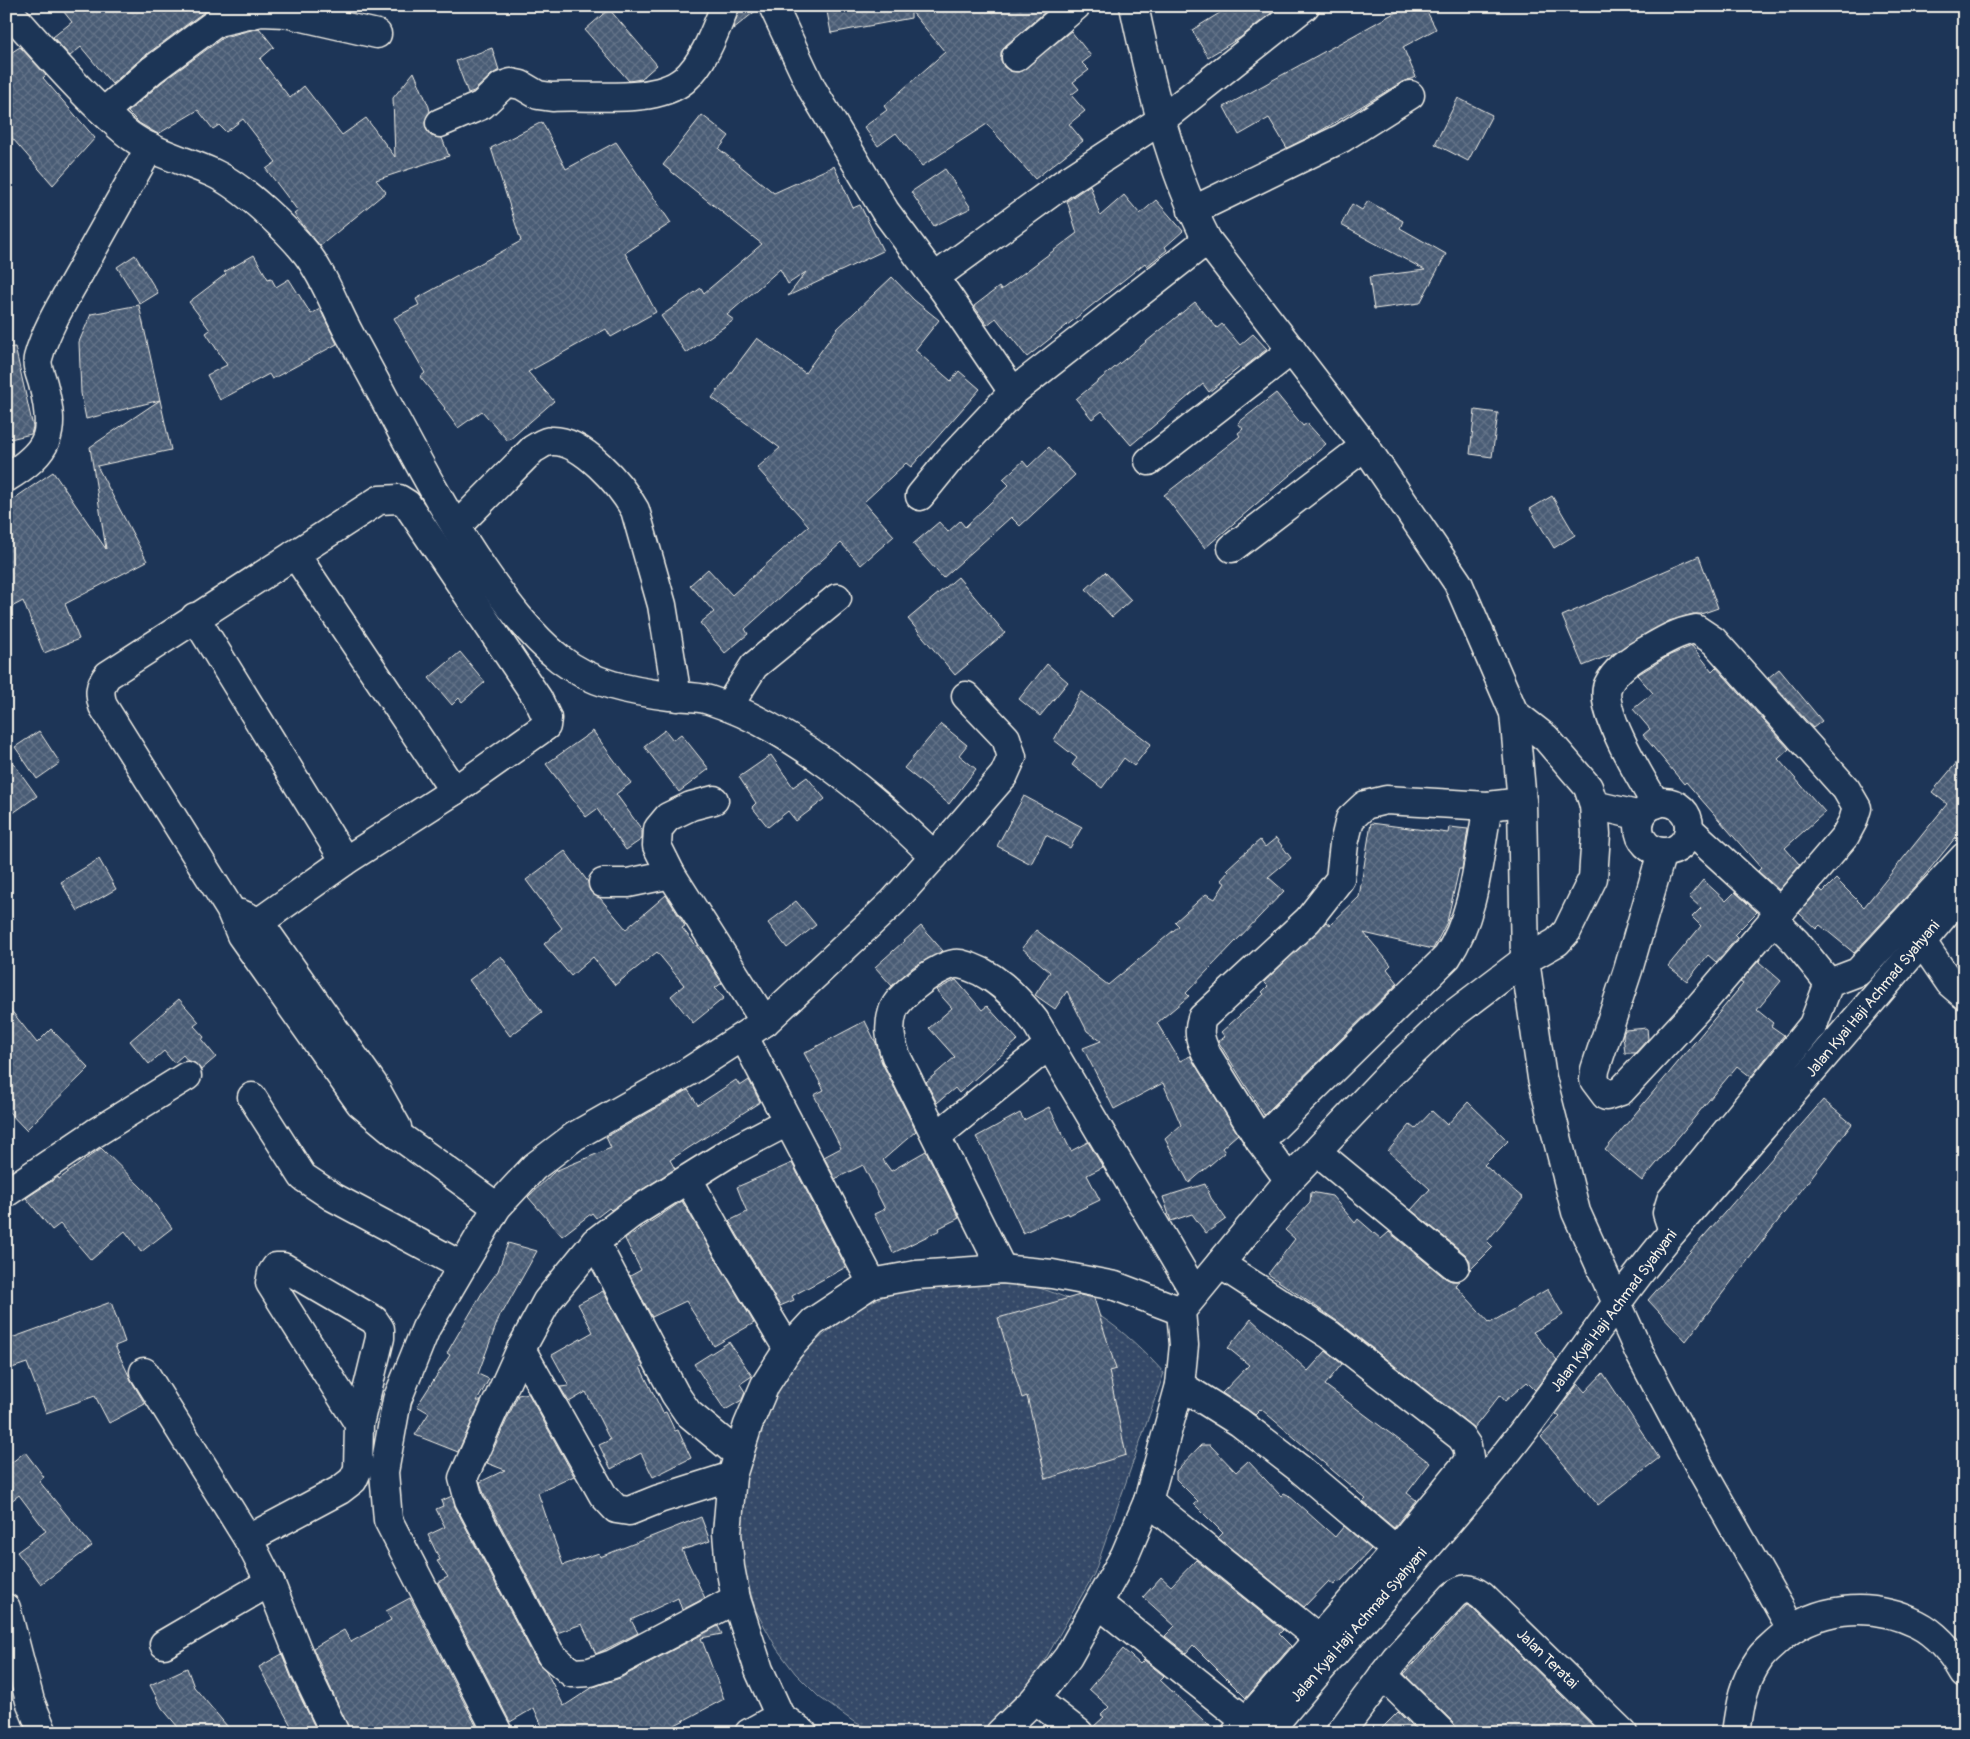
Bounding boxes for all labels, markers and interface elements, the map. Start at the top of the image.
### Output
street label: Jalan Kyai Haji Achmad Syahyani [1802,917,1944,1081]
street label: Jalan Kyai Haji Achmad Syahyani [1547,1226,1682,1396]
street label: Jalan Kyai Haji Achmad Syahyani [1287,1544,1432,1706]
street label: Jalan Teratai [1512,1625,1582,1693]

